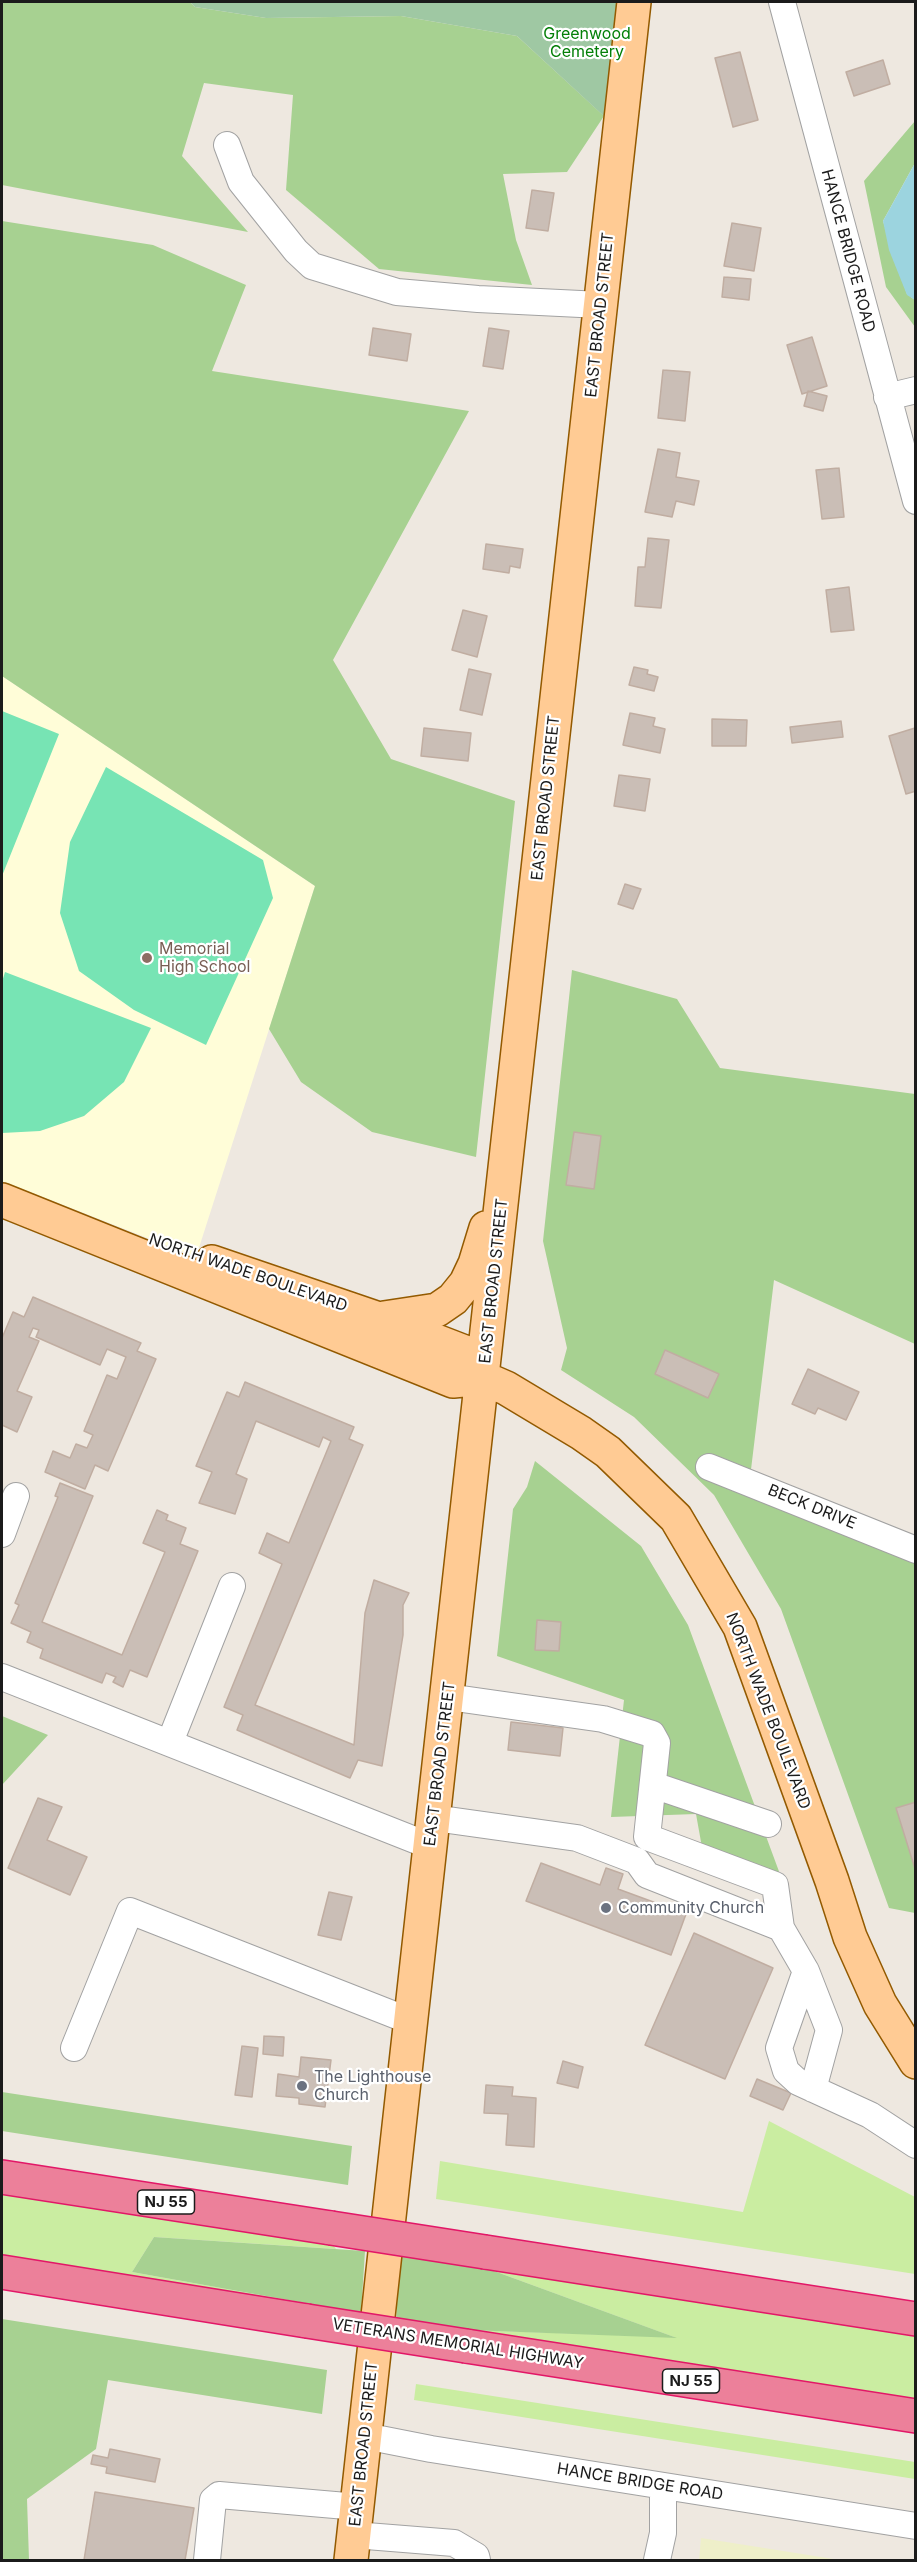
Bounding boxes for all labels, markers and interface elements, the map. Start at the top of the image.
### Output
park label: Greenwood Cemetery [543,24,631,62]
street label: HANCE BRIDGE ROAD [817,167,879,335]
street label: EAST BROAD STREET [582,232,618,398]
street label: EAST BROAD STREET [528,715,564,881]
place label: Memorial High School [159,939,250,977]
marker: Memorial High School [140,951,154,965]
street label: EAST BROAD STREET [476,1198,512,1364]
street label: NORTH WADE BOULEVARD [146,1230,350,1316]
street label: BECK DRIVE [765,1481,859,1533]
street label: NORTH WADE BOULEVARD [722,1610,814,1812]
street label: EAST BROAD STREET [420,1681,460,1847]
place label: Community Church [618,1898,764,1918]
marker: Community Church [599,1901,613,1915]
place label: The Lighthouse Church [314,2067,431,2105]
marker: The Lighthouse Church [295,2079,309,2093]
road number: NJ 55 [138,2190,195,2214]
street label: VETERANS MEMORIAL HIGHWAY [331,2315,585,2373]
street label: EAST BROAD STREET [346,2361,382,2527]
road number: NJ 55 [662,2369,720,2393]
street label: HANCE BRIDGE ROAD [556,2459,724,2505]

